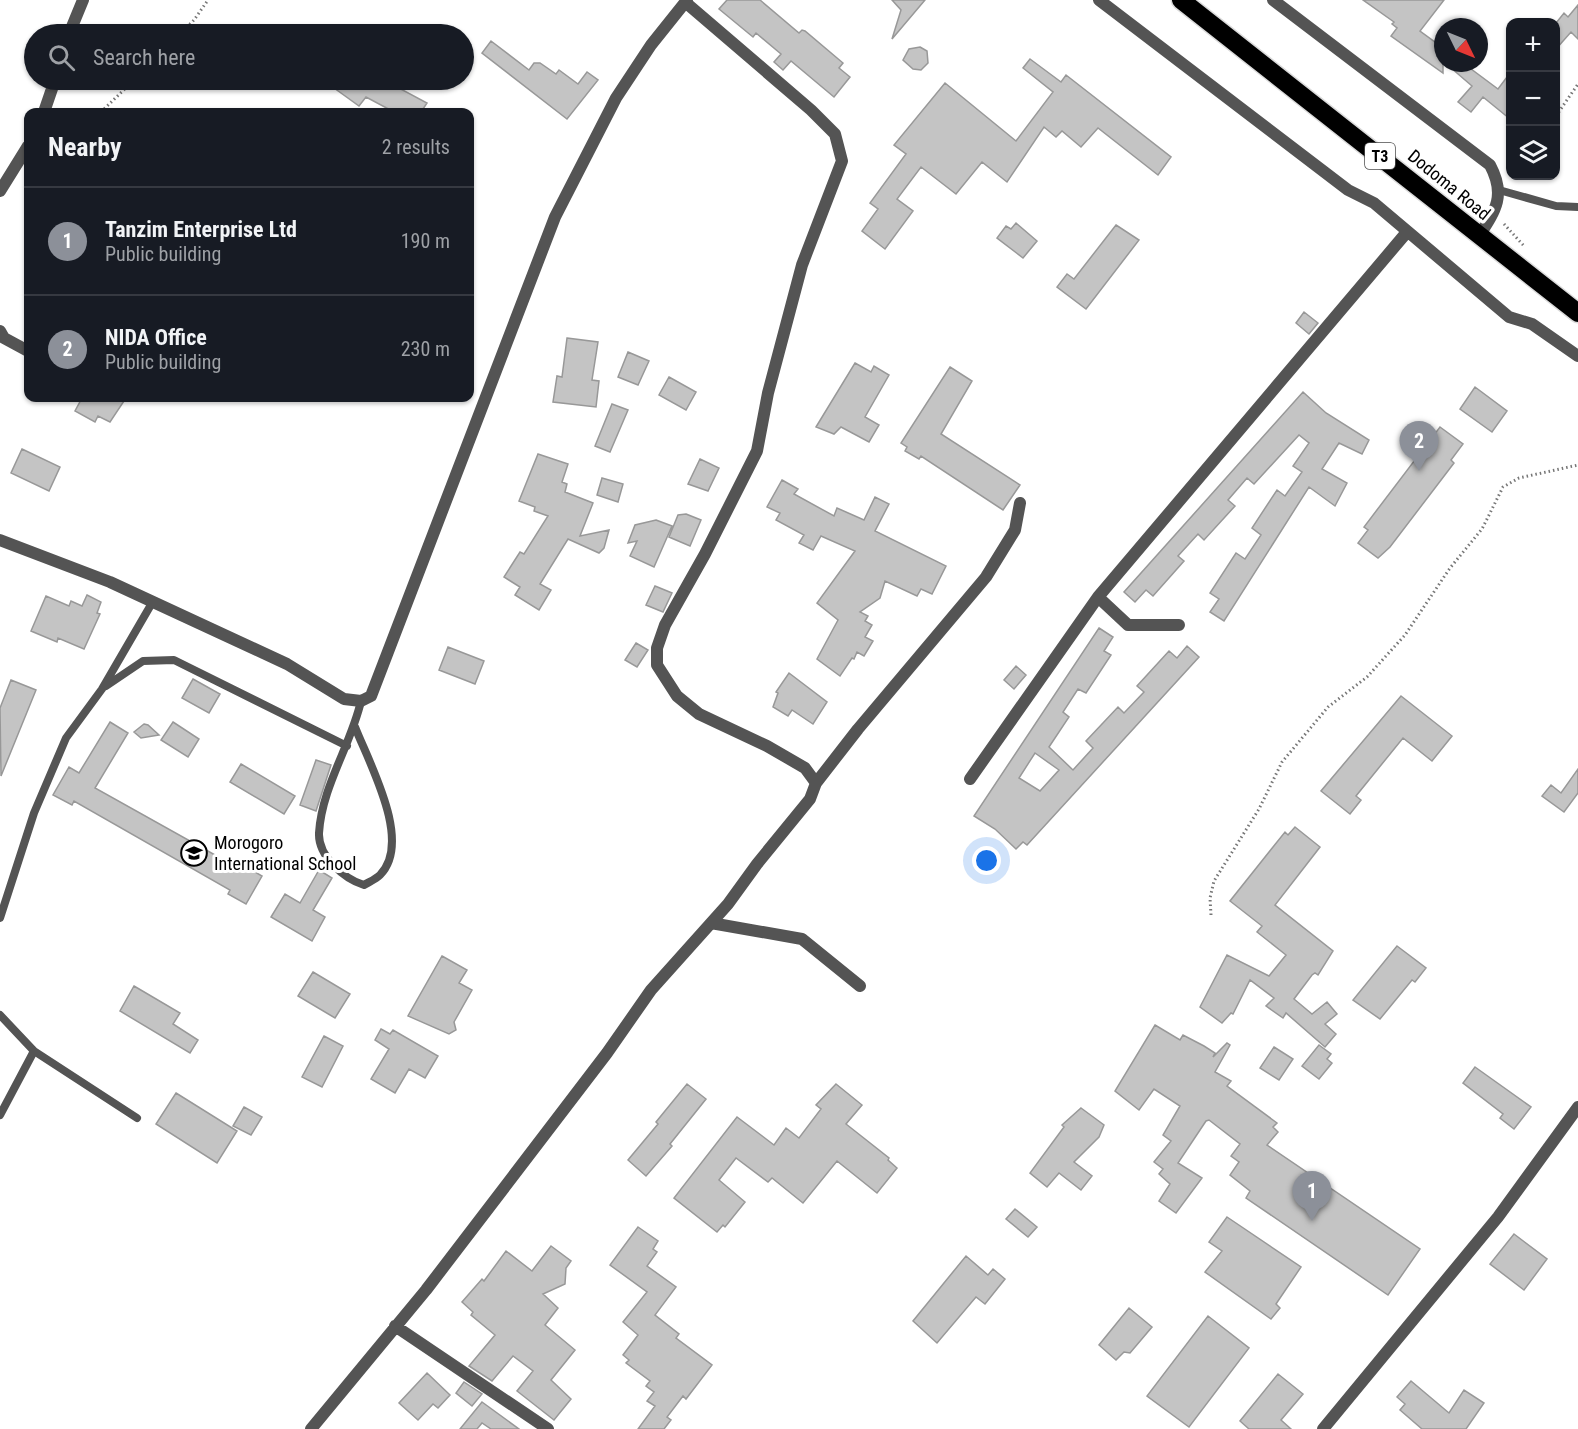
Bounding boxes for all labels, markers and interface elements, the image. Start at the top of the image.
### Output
north arrow [1434,18,1488,72]
map controls [1506,18,1560,180]
button: + [1506,18,1560,72]
search box [24,24,474,90]
icon: search [45,41,78,74]
text: Search here [93,45,195,70]
button: − [1506,72,1560,126]
button: layers [1506,126,1560,180]
text: Nearby [48,132,122,162]
text: 2 results [382,135,450,159]
road number: T3 [1365,143,1395,169]
street label: Dodoma Road [1404,145,1495,224]
text: Tanzim Enterprise Ltd [105,217,297,242]
text: 1 [62,229,73,253]
text: 190 m [401,229,450,253]
text: Public building [105,242,221,266]
text: NIDA Office [105,325,207,350]
text: 2 [62,337,73,361]
text: 230 m [401,337,450,361]
text: Public building [105,350,221,374]
pin: 2 [1400,422,1438,471]
place label: Morogoro International School [214,832,356,874]
school or university icon: Morogoro International School [179,838,209,868]
your location [972,846,1001,875]
pin: 1 [1292,1172,1332,1221]

